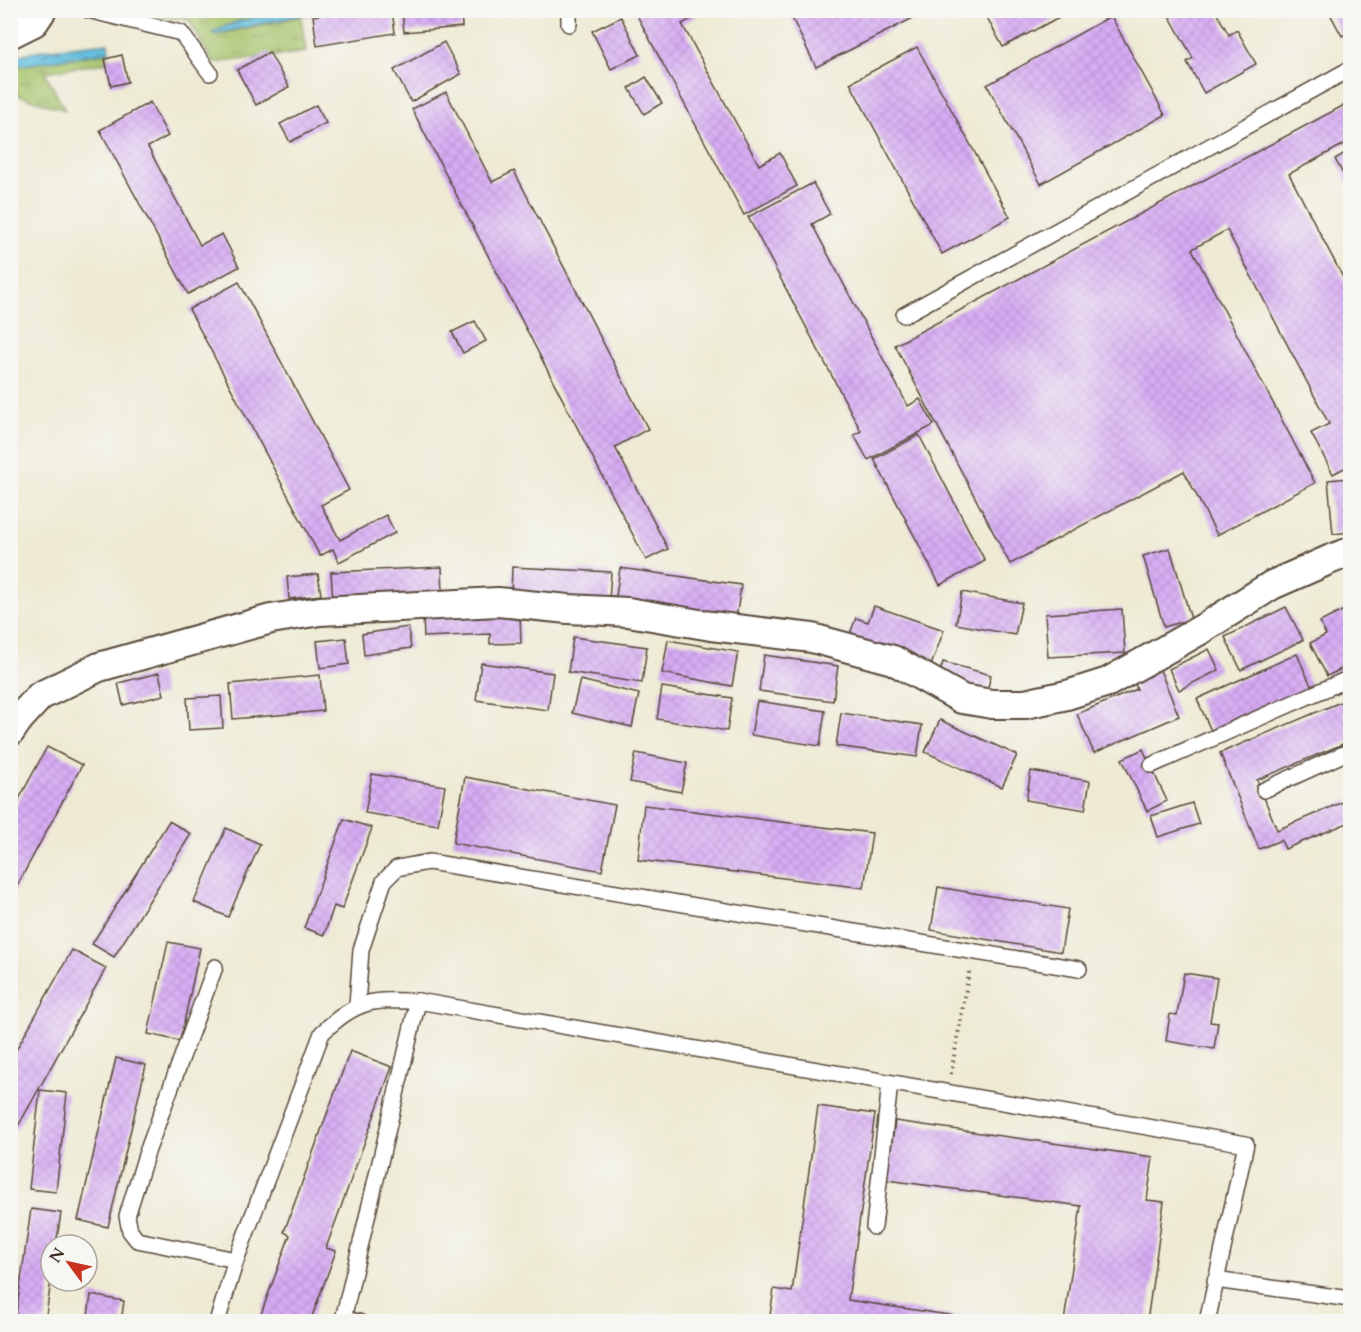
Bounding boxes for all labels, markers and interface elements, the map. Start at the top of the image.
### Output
north arrow [39,1233,99,1293]
text: N [44,1243,70,1267]

